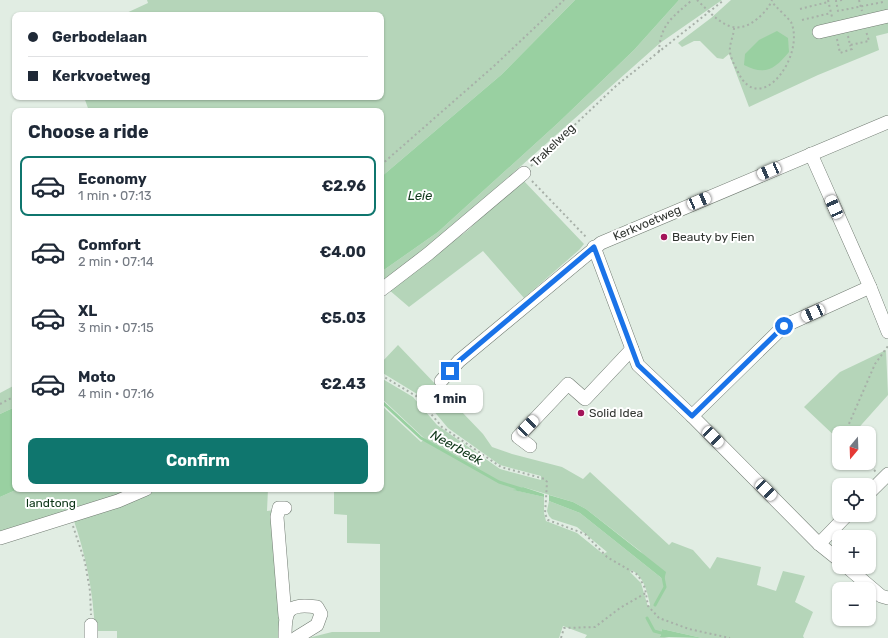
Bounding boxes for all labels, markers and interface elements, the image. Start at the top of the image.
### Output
text: Gerbodelaan [52,28,147,46]
text: Kerkvoetweg [52,67,150,85]
text: Choose a ride [28,121,149,143]
street label: Trakelweg [528,121,578,169]
car [756,161,782,181]
icon: car [30,168,66,204]
text: Economy [78,170,147,188]
text: €2.96 [322,177,366,195]
text: 1 min · 07:13 [78,188,152,203]
water label: Leie [408,188,432,203]
car [686,191,712,211]
car [824,194,844,220]
street label: Kerkvoetweg [611,202,683,244]
place label: Beauty by Fien [672,230,755,244]
marker: Beauty by Fien [659,232,669,242]
icon: car [30,234,66,270]
text: Comfort [78,236,141,254]
text: €4.00 [320,243,366,261]
text: 2 min · 07:14 [78,254,154,269]
icon: car [30,300,66,336]
text: XL [78,302,97,320]
car [800,303,826,323]
text: €5.03 [320,309,366,327]
route start [775,317,793,335]
text: 3 min · 07:15 [78,320,154,335]
route end [441,362,459,380]
icon: car [30,366,66,402]
text: Moto [78,368,116,386]
text: €2.43 [320,375,366,393]
callout: 1 min [417,385,483,413]
text: 4 min · 07:16 [78,386,154,401]
text: 1 min [433,391,467,406]
place label: Solid Idea [589,406,643,420]
marker: Solid Idea [576,408,586,418]
car [515,413,541,439]
car [700,424,726,450]
north arrow [832,426,876,470]
map controls [832,426,876,626]
water label: Neerbeek [428,427,486,468]
button: Confirm [28,438,368,484]
car [753,477,779,503]
button: locate [832,478,876,522]
park label: landtong [26,496,76,510]
button: + [832,530,876,574]
button: − [832,582,876,626]

